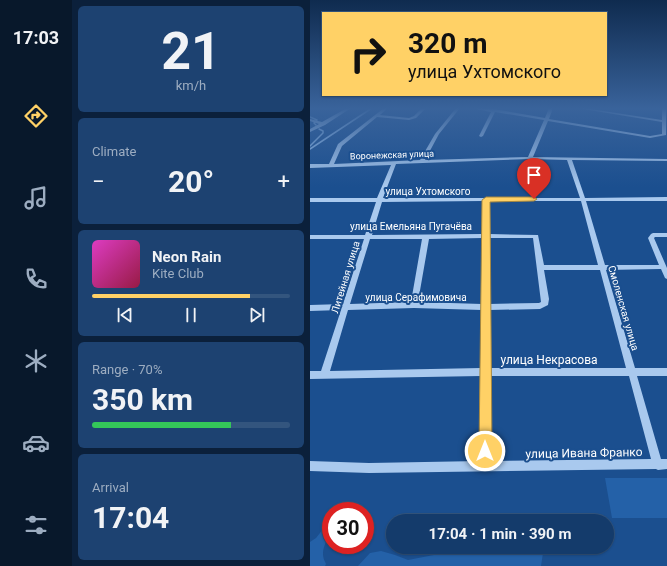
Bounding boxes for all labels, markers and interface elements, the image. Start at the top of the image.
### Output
text: 21 [161,21,221,82]
text: 17:03 [13,27,59,48]
text: 320 m [408,27,487,60]
icon: right [342,28,394,80]
text: улица Ухтомского [408,61,561,82]
text: km/h [176,78,206,93]
icon: directions [22,102,50,130]
text: Climate [92,144,136,159]
street label: Воронежская улица [350,149,434,161]
pin [517,158,551,199]
text: 20° [168,164,214,199]
icon: arrive [523,164,545,186]
text: − [92,169,105,194]
text: + [278,169,290,194]
icon: music [22,184,50,212]
street label: улица Ухтомского [386,186,471,197]
street label: улица Емельяна Пугачёва [350,221,472,232]
street label: Литейная улица [329,240,362,315]
text: Neon Rain [152,248,221,266]
street label: Смоленская улица [606,264,641,352]
icon: phone [22,265,50,293]
text: Kite Club [152,266,204,281]
street label: улица Серафимовича [365,292,467,303]
icon: previous [114,304,136,326]
icon: pause [180,304,202,326]
icon: next [246,304,268,326]
icon: climate [22,347,50,375]
street label: улица Некрасова [500,353,598,367]
text: Range · 70% [92,362,162,377]
text: 350 km [92,382,193,417]
icon: car [22,429,50,457]
position arrow [464,430,506,472]
street label: улица Ивана Франко [525,445,643,461]
text: Arrival [92,480,129,495]
text: 17:04 [92,500,169,535]
speed limit sign: 30 [322,502,374,554]
icon: filters [22,511,50,539]
text: 17:04 · 1 min · 390 m [429,525,571,543]

